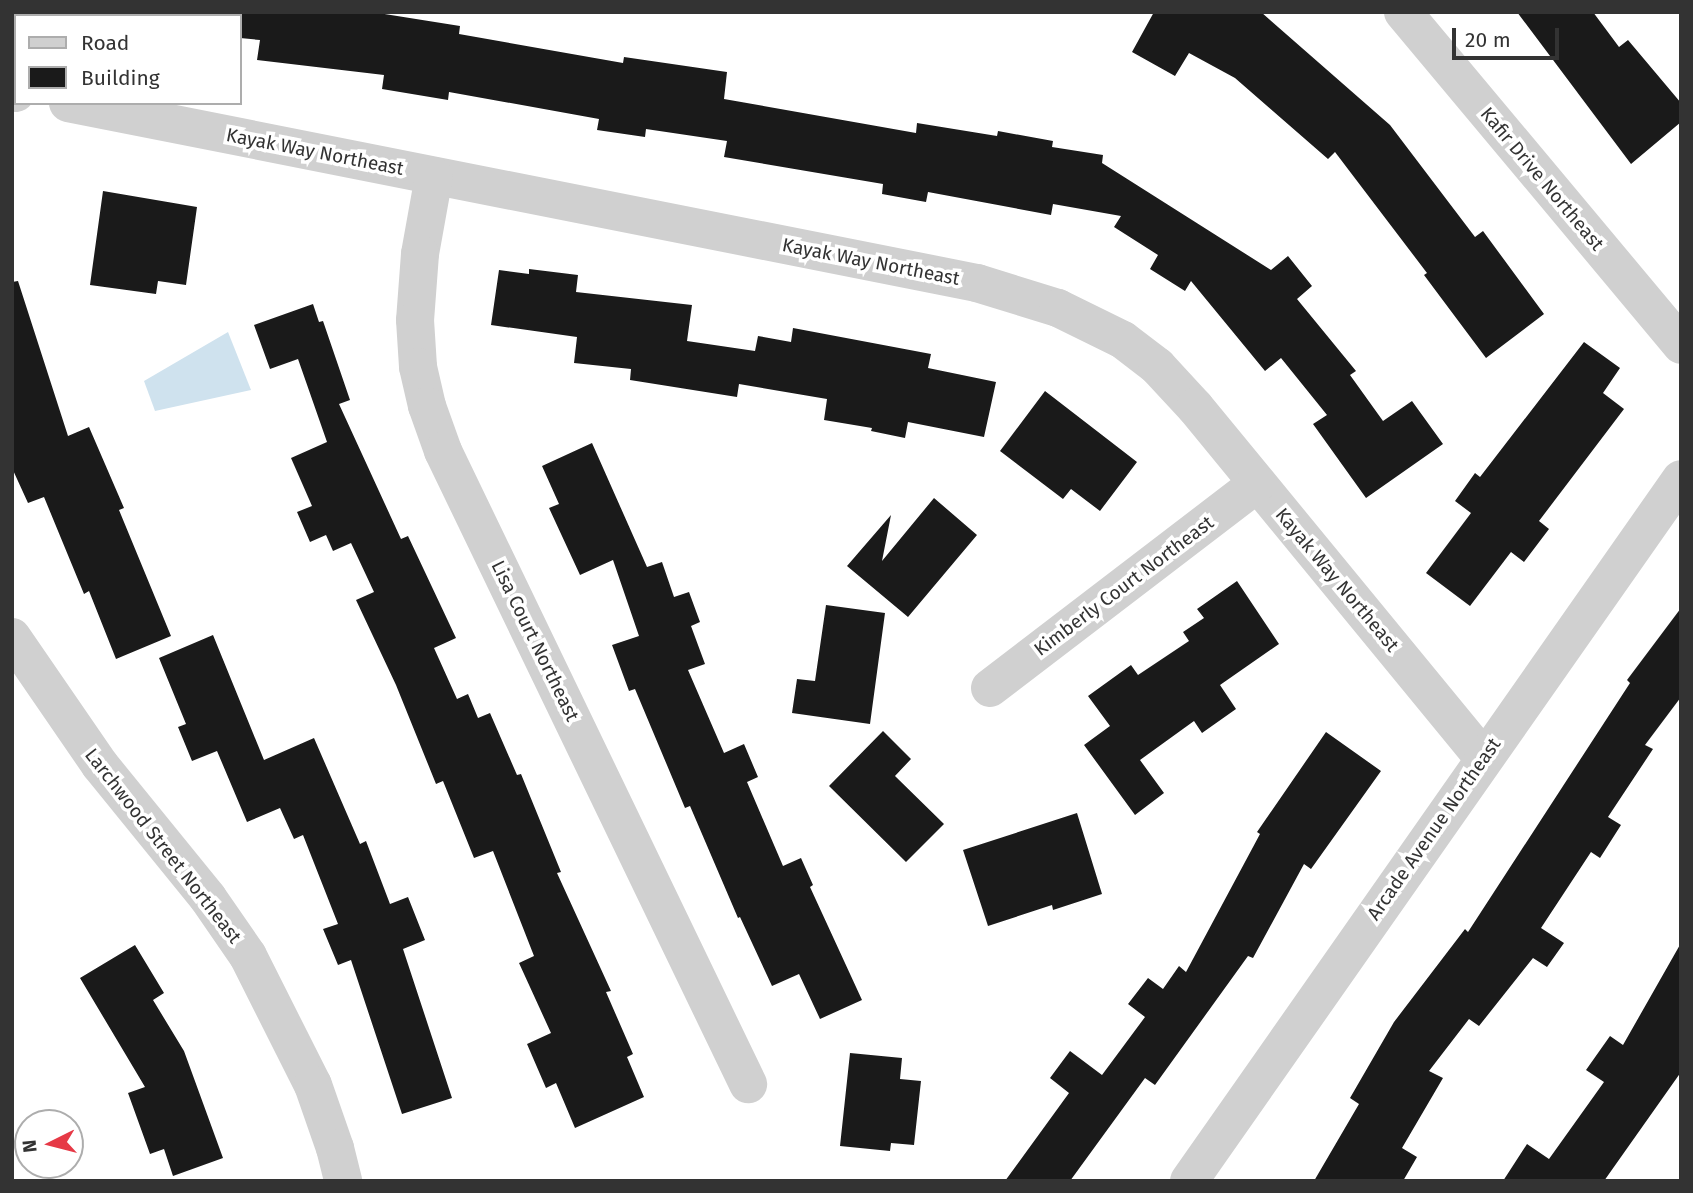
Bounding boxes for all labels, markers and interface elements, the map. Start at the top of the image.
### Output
legend [14,14,242,105]
scale bar [1455,14,1562,58]
text: 20 m [1465,27,1511,53]
text: Road [81,30,129,56]
text: Building [81,65,160,91]
street label: Kafir Drive Northeast [1476,103,1608,255]
street label: Kayak Way Northeast [224,124,406,180]
street label: Kayak Way Northeast [780,234,962,290]
street label: Kayak Way Northeast [1270,504,1404,656]
street label: Kimberly Court Northeast [1030,511,1218,661]
street label: Lisa Court Northeast [486,557,584,725]
street label: Arcade Avenue Northeast [1362,734,1506,924]
street label: Larchwood Street Northeast [80,744,246,948]
north arrow [14,1109,84,1179]
text: N [18,1139,42,1154]

